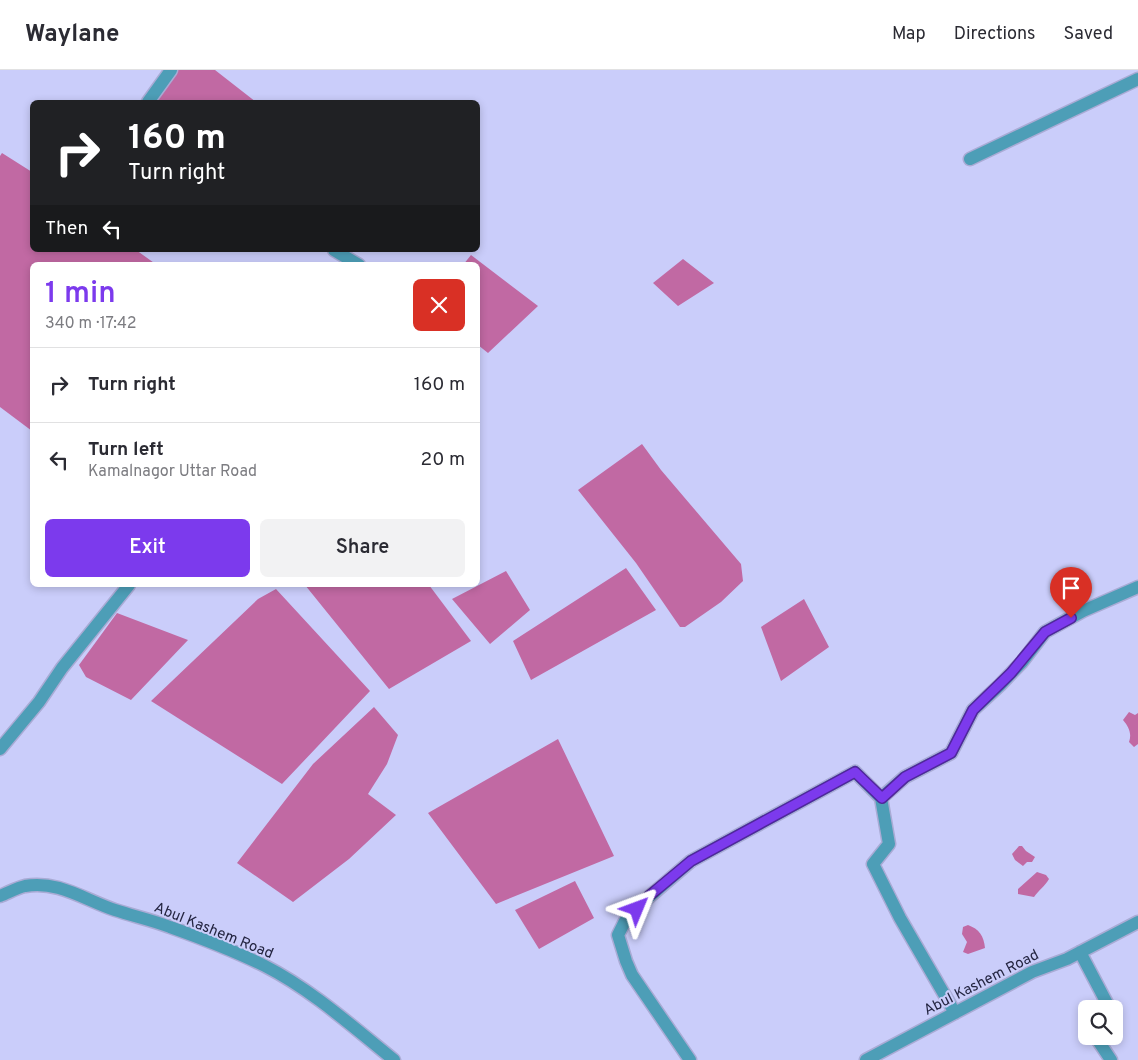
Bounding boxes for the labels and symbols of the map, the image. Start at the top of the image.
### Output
pin [1050,567,1092,618]
position arrow [610,882,662,934]
street label: Abul Kashem Road [151,899,276,964]
street label: Abul Kashem Road [921,946,1043,1021]

